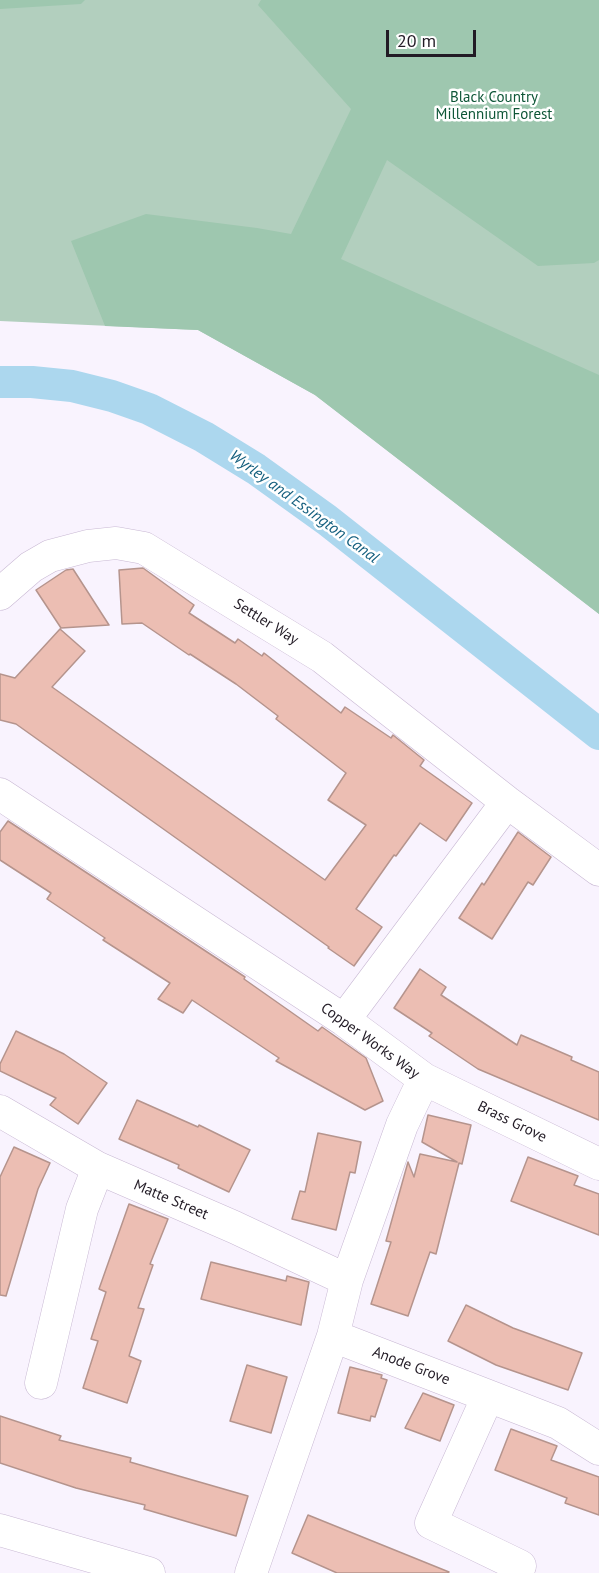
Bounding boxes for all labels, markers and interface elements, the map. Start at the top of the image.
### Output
scale bar [389,18,479,56]
text: 20 m [397,29,436,52]
park label: Black Country Millennium Forest [436,89,552,124]
water label: Wyrley and Essington Canal [226,446,382,568]
street label: Settler Way [230,595,302,649]
street label: Copper Works Way [317,999,423,1083]
street label: Brass Grove [474,1098,550,1146]
street label: Matte Street [131,1176,211,1224]
street label: Anode Grove [370,1343,452,1389]

